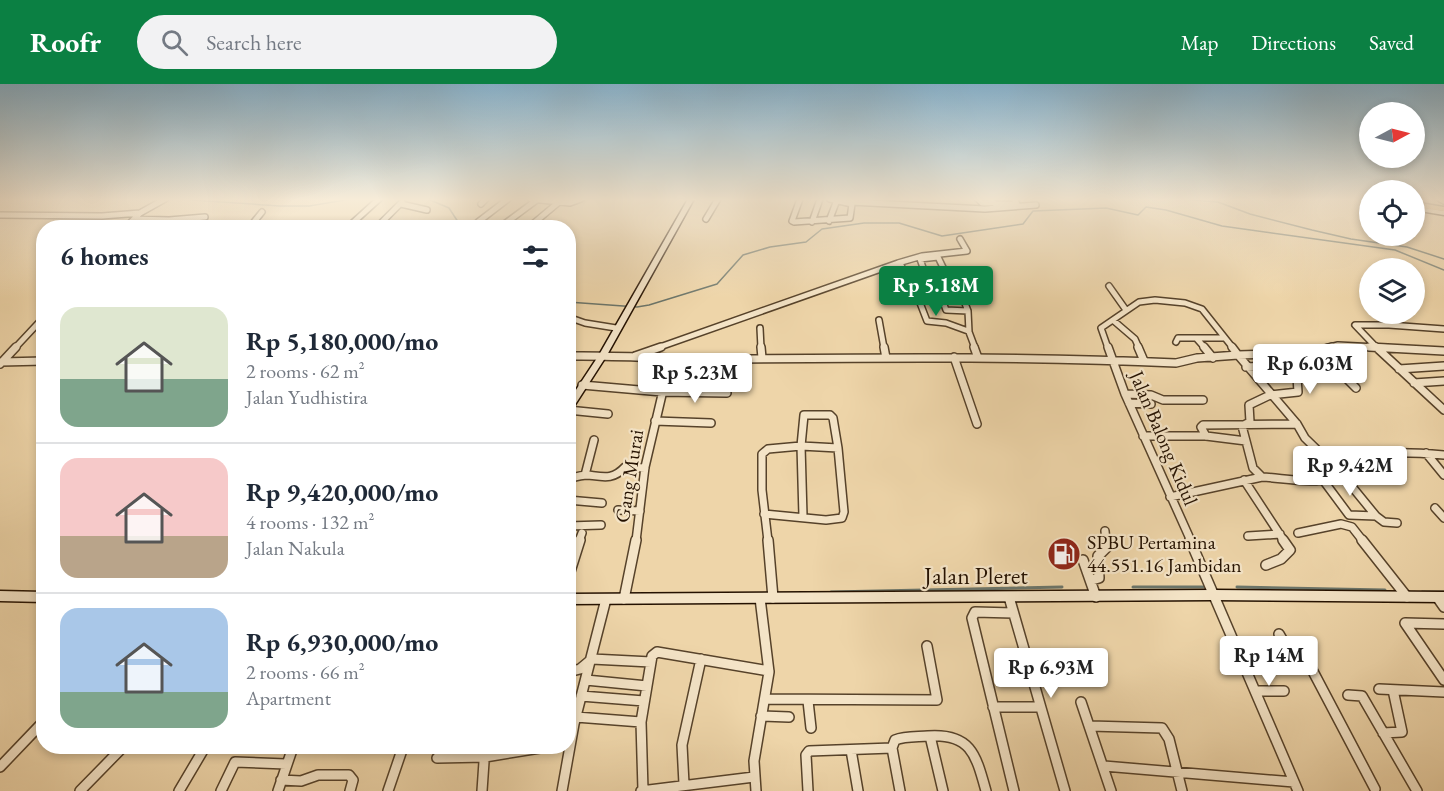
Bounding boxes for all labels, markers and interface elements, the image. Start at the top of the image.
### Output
search box [137,15,557,69]
text: Roofr [30,24,101,60]
icon: search [158,26,191,59]
text: Search here [206,28,302,57]
text: Map [1181,29,1218,56]
text: Directions [1251,29,1336,56]
text: Saved [1369,29,1414,56]
north arrow [1359,102,1425,168]
map controls [1359,102,1425,324]
button: locate [1359,180,1425,246]
text: 6 homes [60,239,149,273]
icon: filters [519,240,552,273]
button: layers [1359,258,1425,324]
pin: Rp 5.18M [874,266,998,317]
text: Rp 5.18M [893,272,979,298]
text: Rp 5,180,000/mo [246,324,438,358]
icon: home [108,331,180,403]
pin: Rp 6.03M [1248,344,1372,395]
text: Rp 6.03M [1267,350,1353,376]
pin: Rp 5.23M [633,353,757,404]
text: 2 rooms · 62 m² [246,358,365,384]
text: Rp 5.23M [652,359,738,385]
street label: Jalan Balong Kidul [1123,365,1204,509]
text: Jalan Yudhistira [246,384,368,410]
street label: Gang Murai [609,427,649,524]
pin: Rp 9.42M [1288,446,1412,497]
text: Rp 9.42M [1307,452,1393,478]
text: Rp 9,420,000/mo [246,475,438,509]
icon: home [108,482,180,554]
text: 4 rooms · 132 m² [246,509,374,535]
place label: SPBU Pertamina 44.551.16 Jambidan [1087,529,1242,578]
text: Jalan Nakula [246,535,345,561]
fuel station icon: SPBU Pertamina 44.551.16 Jambidan [1046,536,1082,572]
street label: Jalan Pleret [922,560,1028,591]
text: Rp 6,930,000/mo [246,625,438,659]
icon: home [108,632,180,704]
pin: Rp 14M [1220,636,1318,687]
text: Rp 14M [1234,642,1304,668]
pin: Rp 6.93M [989,648,1113,699]
text: Rp 6.93M [1008,654,1094,680]
text: 2 rooms · 66 m² [246,659,365,685]
text: Apartment [246,685,331,711]

